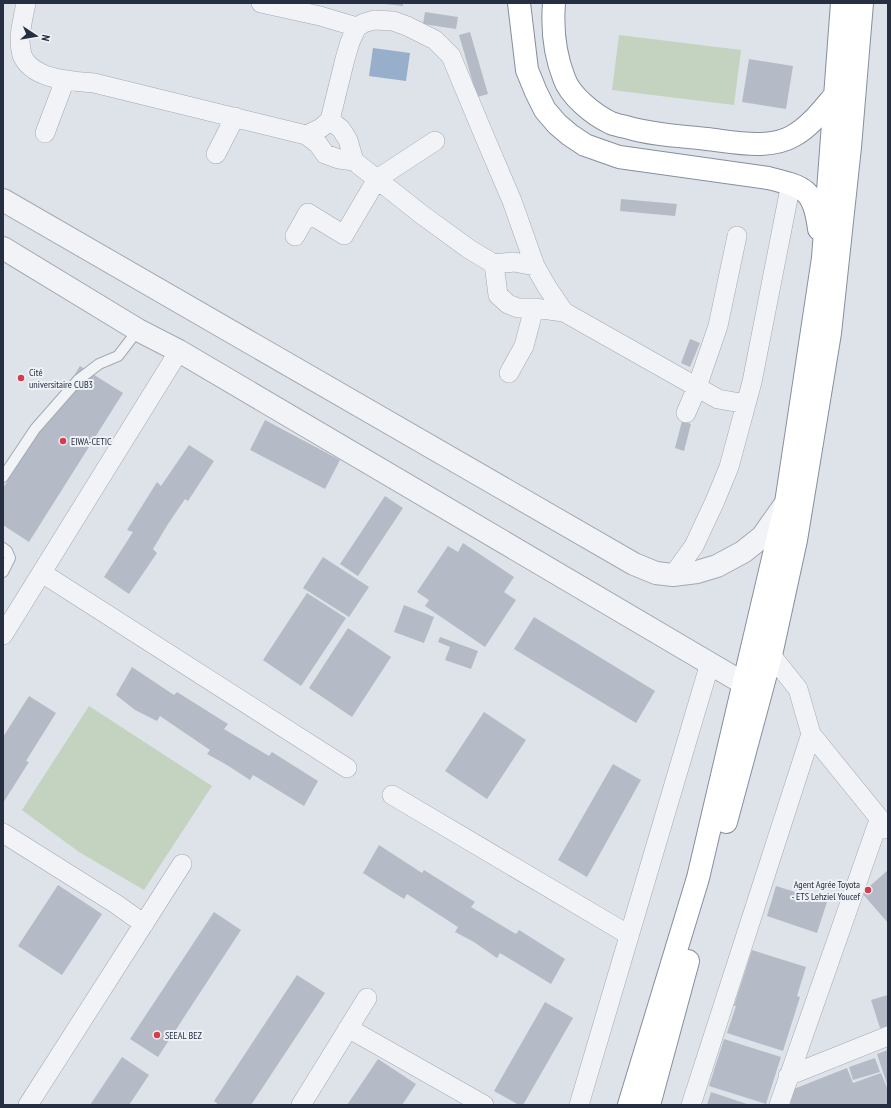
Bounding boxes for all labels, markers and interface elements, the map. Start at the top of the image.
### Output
north arrow [16,16,56,56]
text: N [38,34,53,42]
place label: Cité universitaire CUB3 [29,366,93,391]
marker: Cité universitaire CUB3 [16,373,26,383]
place label: EIWA-CETIC [71,435,112,448]
marker: EIWA-CETIC [58,436,68,446]
place label: Agent Agrée Toyota - ETS Lehziel Youcef [792,878,860,903]
marker: Agent Agrée Toyota - ETS Lehziel Youcef [863,885,873,895]
place label: SEEAL BEZ [165,1029,203,1042]
marker: SEEAL BEZ [152,1030,162,1040]

